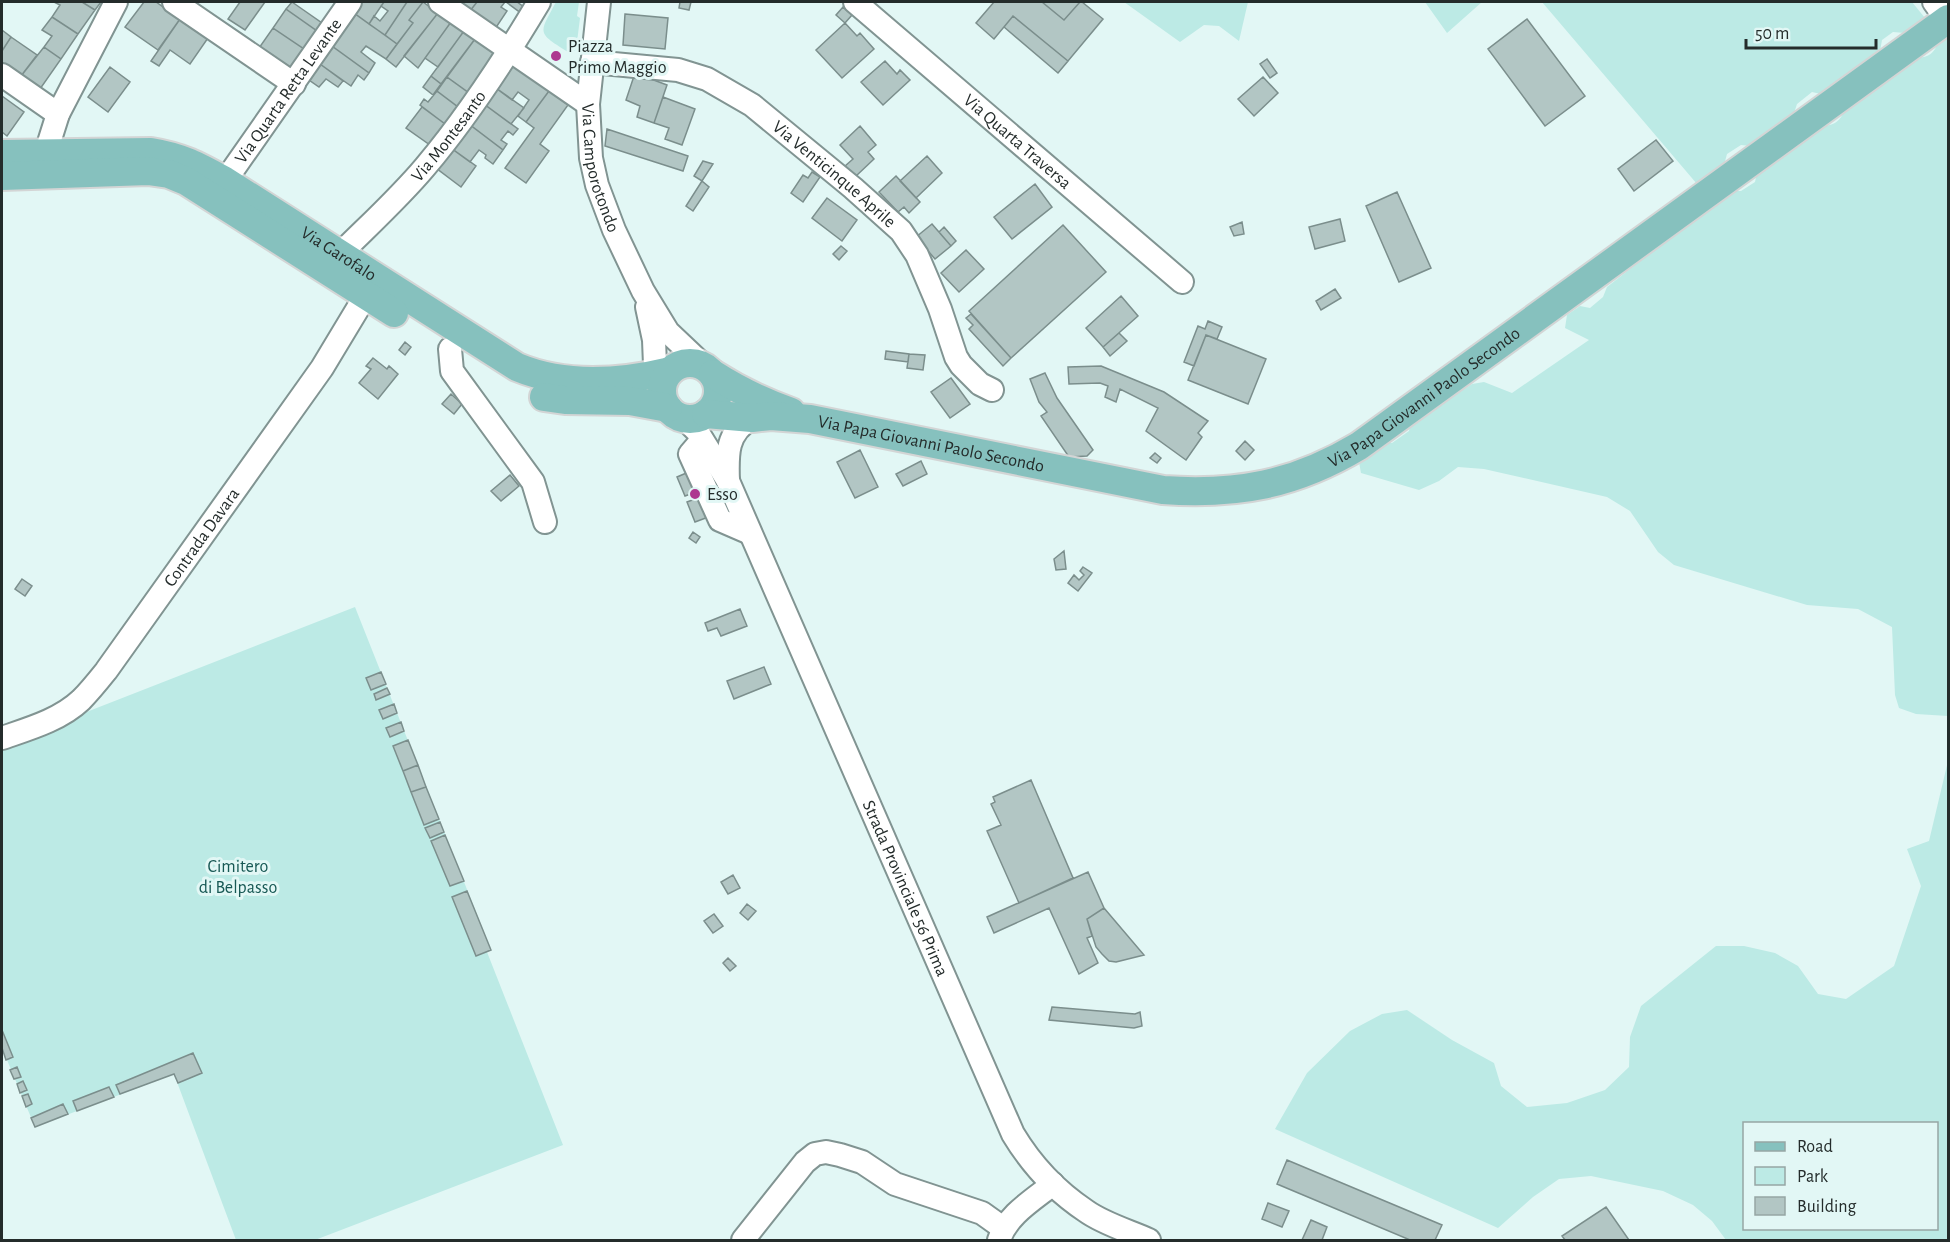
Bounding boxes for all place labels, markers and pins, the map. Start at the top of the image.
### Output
place label: Piazza Primo Maggio [568,38,667,77]
marker: Piazza Primo Maggio [549,49,563,63]
place label: Esso [707,486,738,504]
marker: Esso [688,487,702,501]

